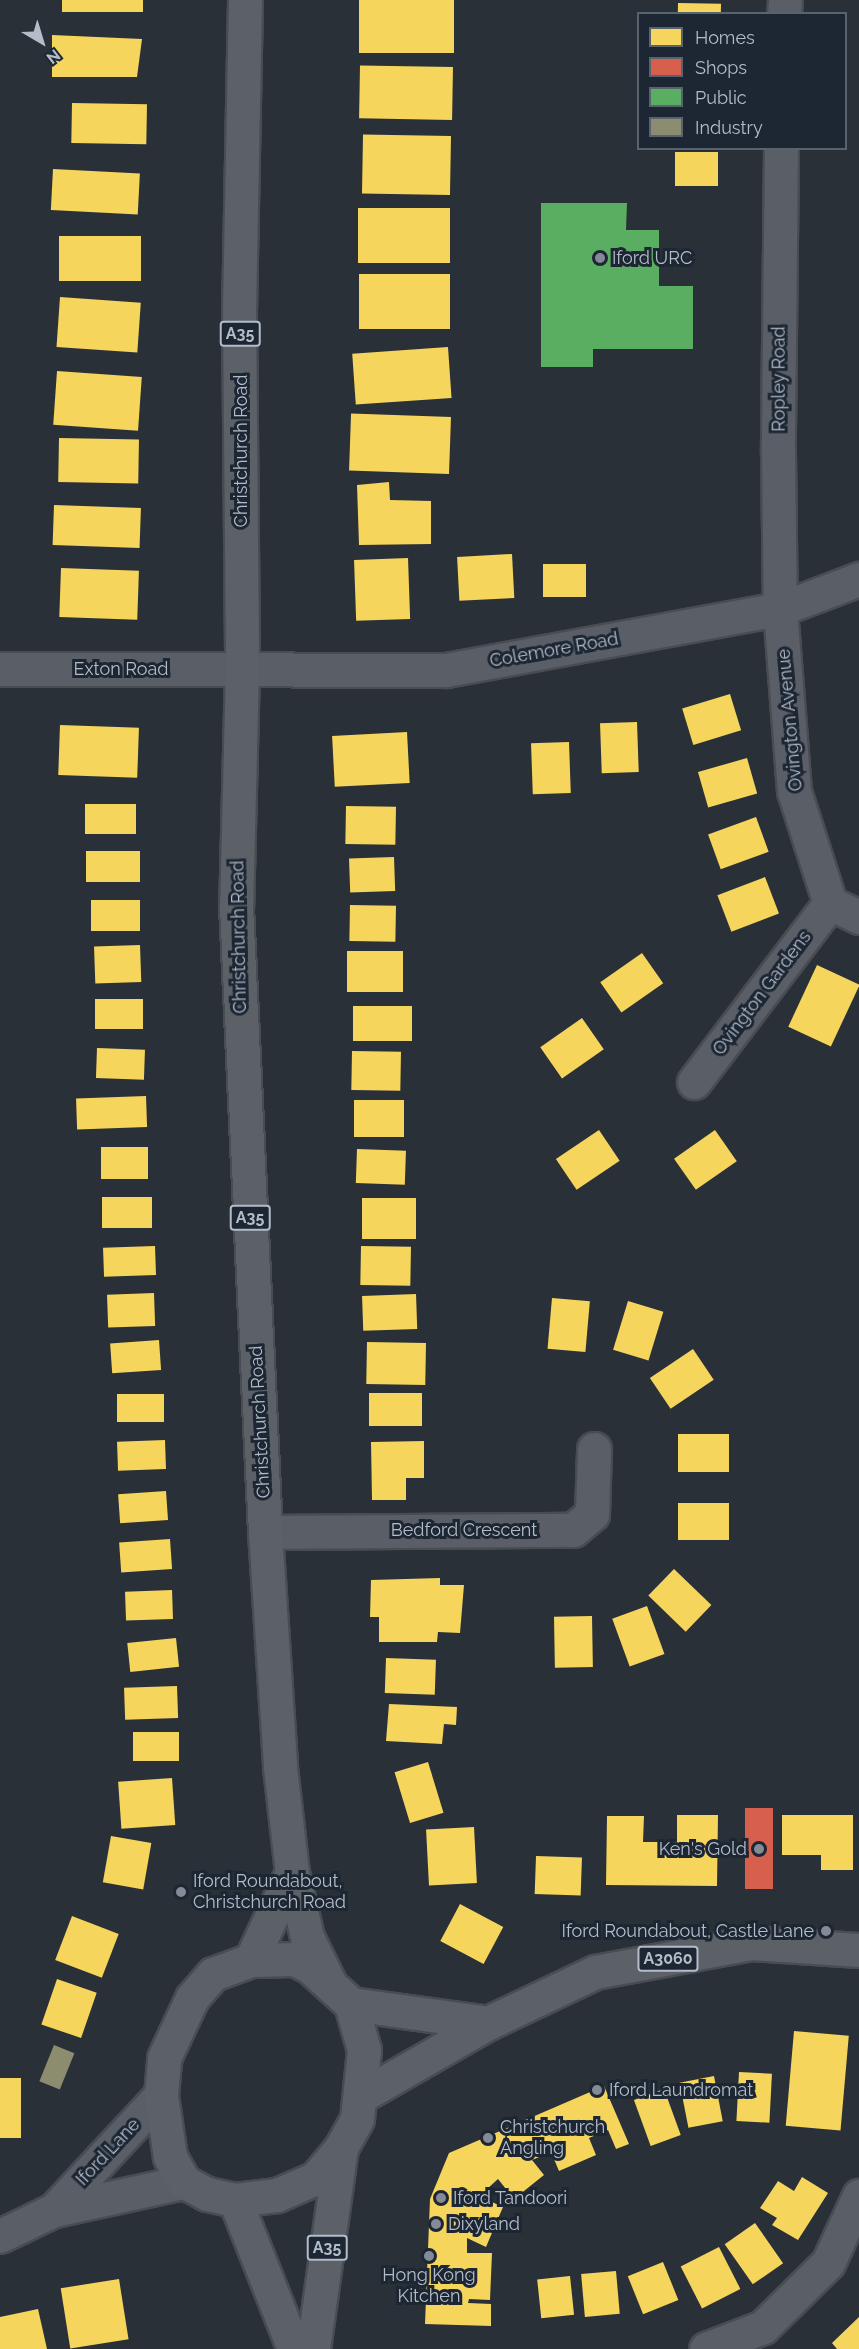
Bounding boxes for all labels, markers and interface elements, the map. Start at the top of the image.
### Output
north arrow [12,12,72,72]
legend [637,12,847,150]
text: Homes [695,27,755,48]
text: N [43,45,64,68]
text: Shops [695,57,747,78]
text: Public [695,87,747,108]
text: Industry [695,117,763,138]
place label: Iford URC [612,247,692,269]
marker: Iford URC [593,251,607,265]
road number: A35 [219,321,261,347]
street label: Ropley Road [768,326,790,432]
street label: Christchurch Road [230,375,252,527]
street label: Colemore Road [488,628,620,672]
street label: Ovington Avenue [773,648,807,792]
street label: Exton Road [74,658,168,680]
street label: Christchurch Road [227,860,251,1014]
street label: Ovington Gardens [708,927,816,1059]
road number: A35 [229,1205,271,1231]
street label: Christchurch Road [245,1345,275,1499]
street label: Bedford Crescent [391,1519,537,1541]
place label: Ken's Gold [659,1838,747,1860]
marker: Ken's Gold [752,1842,766,1856]
place label: Iford Roundabout, Christchurch Road [193,1871,346,1914]
marker: Iford Roundabout, Christchurch Road [174,1885,188,1899]
place label: Iford Roundabout, Castle Lane [562,1920,814,1942]
marker: Iford Roundabout, Castle Lane [819,1924,833,1938]
road number: A3060 [636,1946,700,1972]
place label: Iford Laundromat [609,2079,753,2101]
marker: Iford Laundromat [590,2083,604,2097]
street label: Iford Lane [71,2114,145,2190]
place label: Christchurch Angling [500,2117,605,2160]
marker: Christchurch Angling [481,2131,495,2145]
place label: Iford Tandoori [453,2187,568,2209]
marker: Iford Tandoori [434,2191,448,2205]
place label: Dixyland [448,2213,520,2235]
marker: Dixyland [429,2217,443,2231]
road number: A35 [306,2235,348,2261]
marker: Hong Kong Kitchen [422,2249,436,2263]
place label: Hong Kong Kitchen [382,2265,476,2308]

